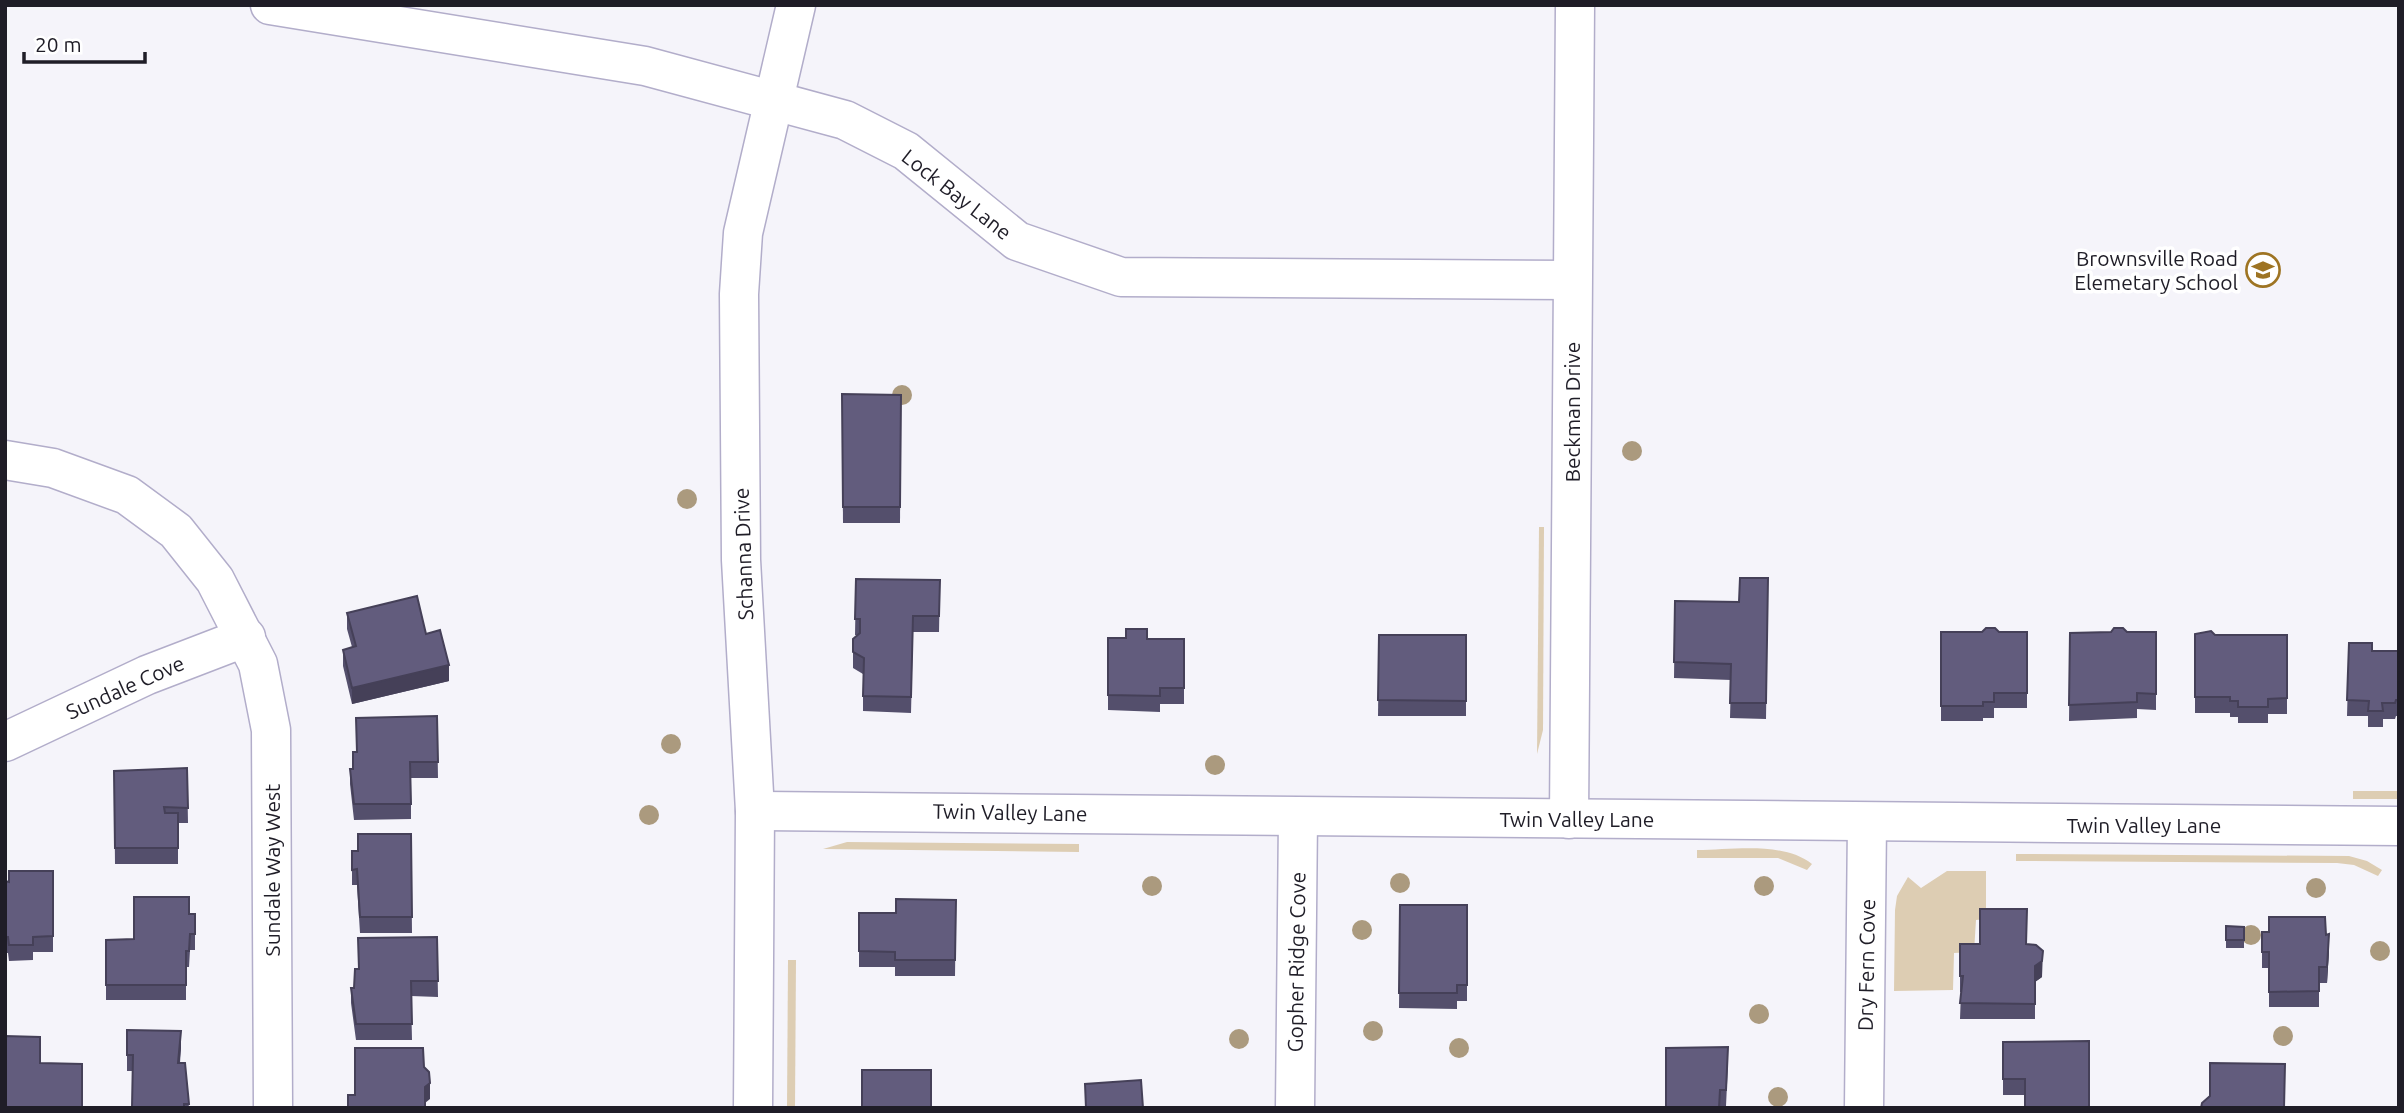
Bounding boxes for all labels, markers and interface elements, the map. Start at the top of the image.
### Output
scale bar [24,21,145,65]
text: 20 m [35,32,82,56]
street label: Lock Bay Lane [897,144,1017,244]
place label: Brownsville Road Elemetary School [2074,246,2238,294]
school or university icon: Brownsville Road Elemetary School [2244,251,2282,289]
street label: Beckman Drive [1560,342,1584,482]
street label: Schanna Drive [729,487,757,621]
street label: Sundale Cove [62,650,188,724]
street label: Sundale Way West [260,784,284,956]
street label: Twin Valley Lane [932,799,1088,825]
street label: Twin Valley Lane [1500,807,1654,831]
street label: Twin Valley Lane [2067,813,2221,837]
street label: Gopher Ridge Cove [1282,871,1310,1053]
street label: Dry Fern Cove [1853,899,1879,1031]

